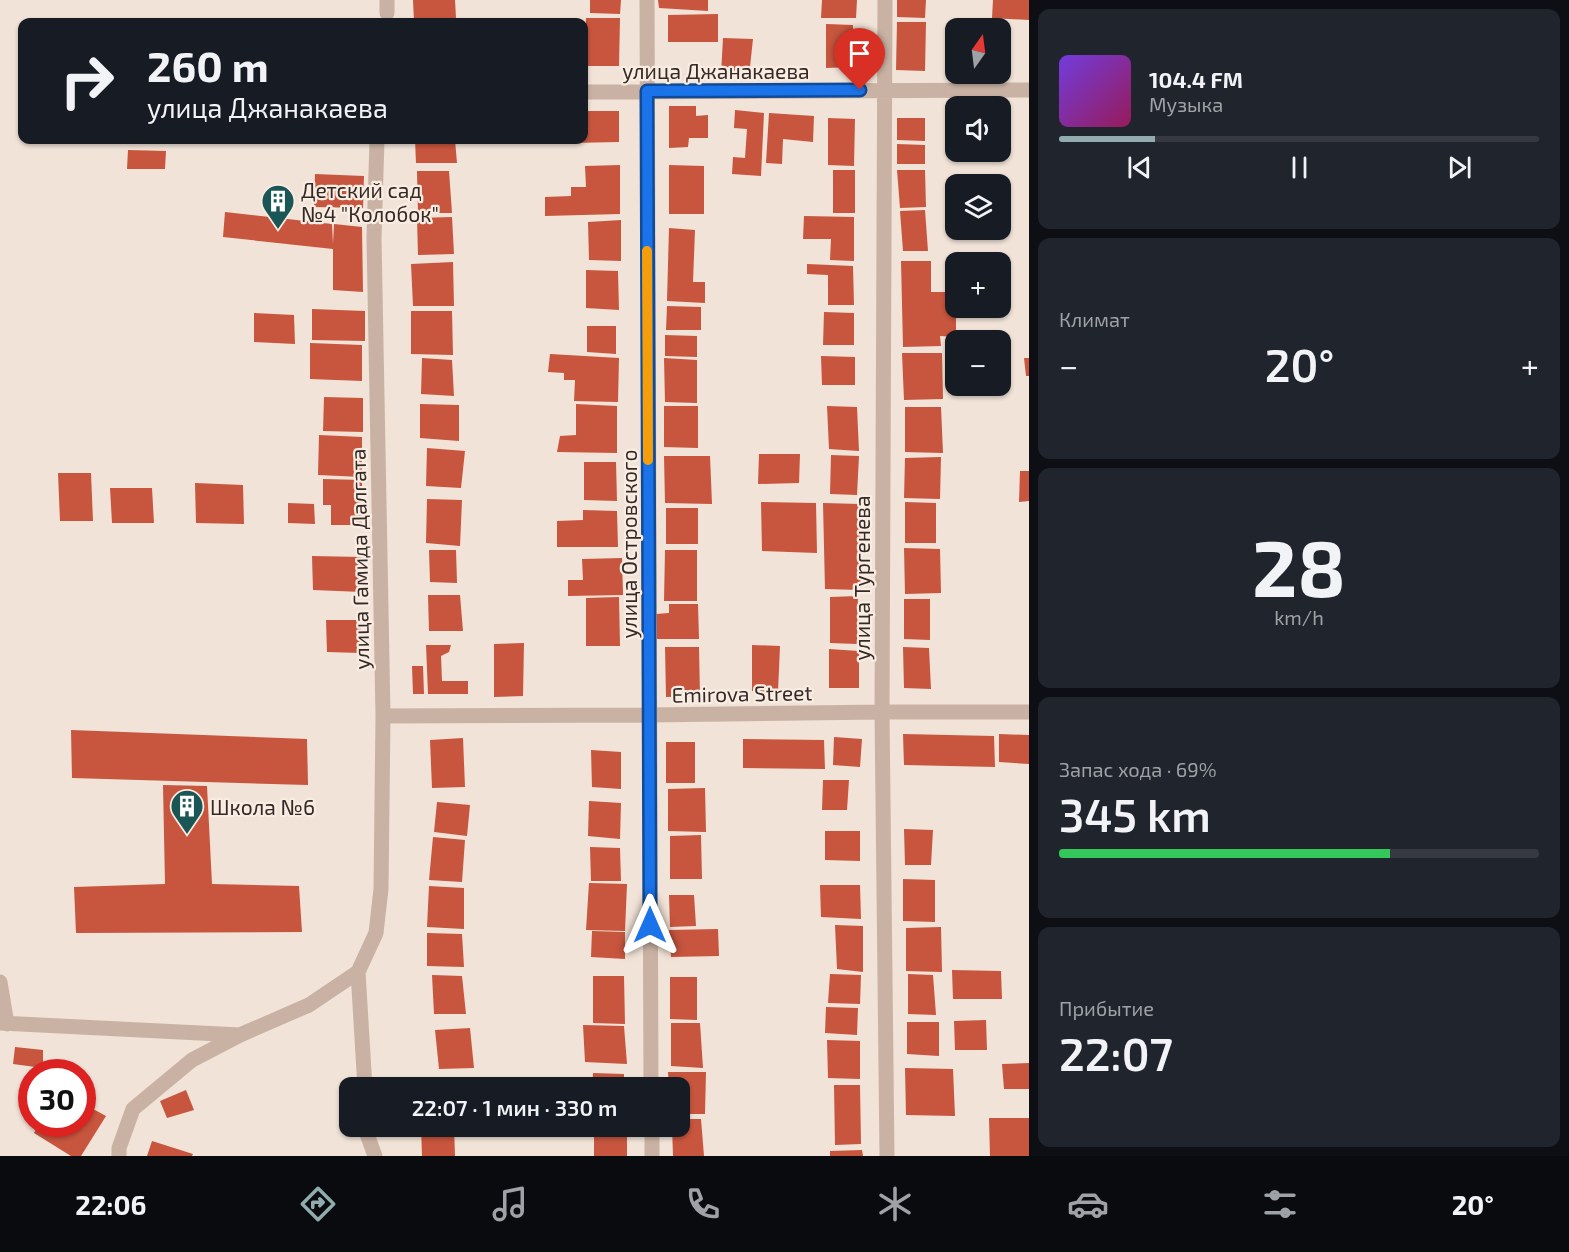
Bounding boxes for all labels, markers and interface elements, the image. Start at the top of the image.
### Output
north arrow [945,18,1011,84]
map controls [945,18,1011,396]
pin [834,28,885,90]
icon: arrive [843,37,876,70]
text: 260 m [147,40,269,90]
icon: right [48,42,126,120]
street label: улица Джанакаева [622,58,810,84]
text: 104.4 FM [1149,66,1243,92]
text: улица Джанакаева [147,91,388,123]
text: Музыка [1149,92,1223,116]
button: sound [945,96,1011,162]
icon: previous [1123,151,1156,184]
icon: pause [1283,151,1316,184]
icon: next [1443,151,1476,184]
button: layers [945,174,1011,240]
place label: Детский сад №4 "Колобок" [301,177,439,226]
building icon: Детский сад №4 "Колобок" [260,183,296,230]
button: + [945,252,1011,318]
text: Климат [1059,307,1130,331]
button: − [945,330,1011,396]
text: 20° [1265,337,1334,391]
text: − [1059,345,1078,385]
text: + [1521,345,1539,385]
street label: улица Гамида Далгата [345,448,374,670]
street label: улица Островского [616,450,642,638]
street label: улица Тургенева [849,495,875,661]
text: 28 [1252,519,1346,613]
text: km/h [1274,605,1324,629]
street label: Emirova Street [671,679,813,707]
text: Запас хода · 69% [1059,757,1217,781]
text: 345 km [1059,787,1211,841]
building icon: Школа №6 [169,788,205,835]
place label: Школа №6 [210,794,315,819]
position arrow [618,893,682,957]
text: Прибытие [1059,996,1154,1020]
text: 22:07 [1059,1026,1173,1080]
speed limit sign: 30 [18,1059,96,1137]
text: 22:07 · 1 мин · 330 m [412,1094,617,1120]
icon: directions [297,1183,339,1225]
icon: music [489,1183,531,1225]
icon: phone [682,1183,724,1225]
icon: climate [874,1183,916,1225]
icon: car [1067,1183,1109,1225]
icon: filters [1259,1183,1301,1225]
text: 22:06 [75,1188,147,1220]
text: 20° [1452,1188,1494,1220]

